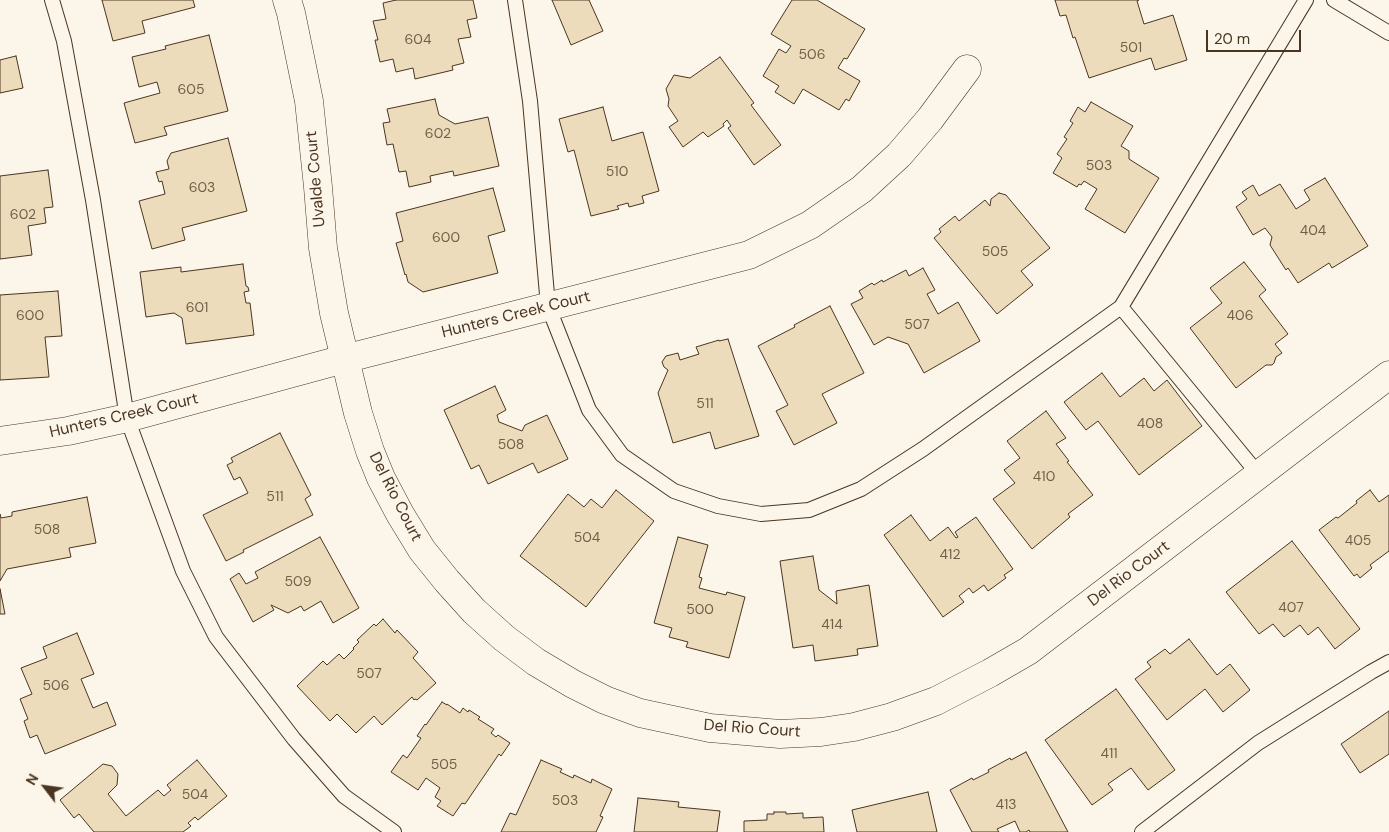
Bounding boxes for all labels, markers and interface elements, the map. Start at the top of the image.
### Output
scale bar [1209,20,1304,52]
text: 20 m [1214,29,1250,49]
house number: 604 [405,32,431,48]
house number: 501 [1120,40,1142,56]
house number: 506 [799,47,825,63]
house number: 605 [178,82,204,98]
house number: 602 [425,126,451,142]
street label: Uvalde Court [302,130,330,228]
house number: 503 [1086,158,1112,174]
house number: 510 [606,164,628,180]
house number: 603 [189,180,215,196]
house number: 602 [10,207,36,223]
house number: 404 [1300,223,1326,239]
house number: 600 [432,230,460,246]
house number: 505 [982,244,1008,260]
street label: Hunters Creek Court [440,287,592,343]
house number: 601 [186,300,208,316]
house number: 600 [16,308,44,324]
house number: 406 [1227,308,1253,324]
house number: 507 [904,317,930,333]
street label: Hunters Creek Court [48,389,200,443]
house number: 511 [696,396,714,412]
house number: 408 [1137,416,1163,432]
house number: 508 [498,437,524,453]
street label: Del Rio Court [364,449,426,545]
house number: 410 [1033,469,1055,485]
house number: 511 [266,489,284,505]
house number: 508 [34,522,60,538]
house number: 504 [574,530,600,546]
house number: 405 [1345,533,1371,549]
street label: Del Rio Court [1084,537,1174,611]
house number: 412 [940,547,960,563]
house number: 509 [285,574,311,590]
house number: 407 [1278,600,1304,616]
house number: 500 [686,602,714,618]
house number: 414 [821,617,843,633]
house number: 507 [356,666,382,682]
house number: 506 [43,678,69,694]
street label: Del Rio Court [703,716,801,742]
house number: 411 [1100,746,1118,762]
house number: 505 [431,757,457,773]
north arrow [20,762,70,812]
text: N [22,771,42,788]
house number: 504 [182,787,208,803]
house number: 503 [552,793,578,809]
house number: 413 [995,797,1017,813]

